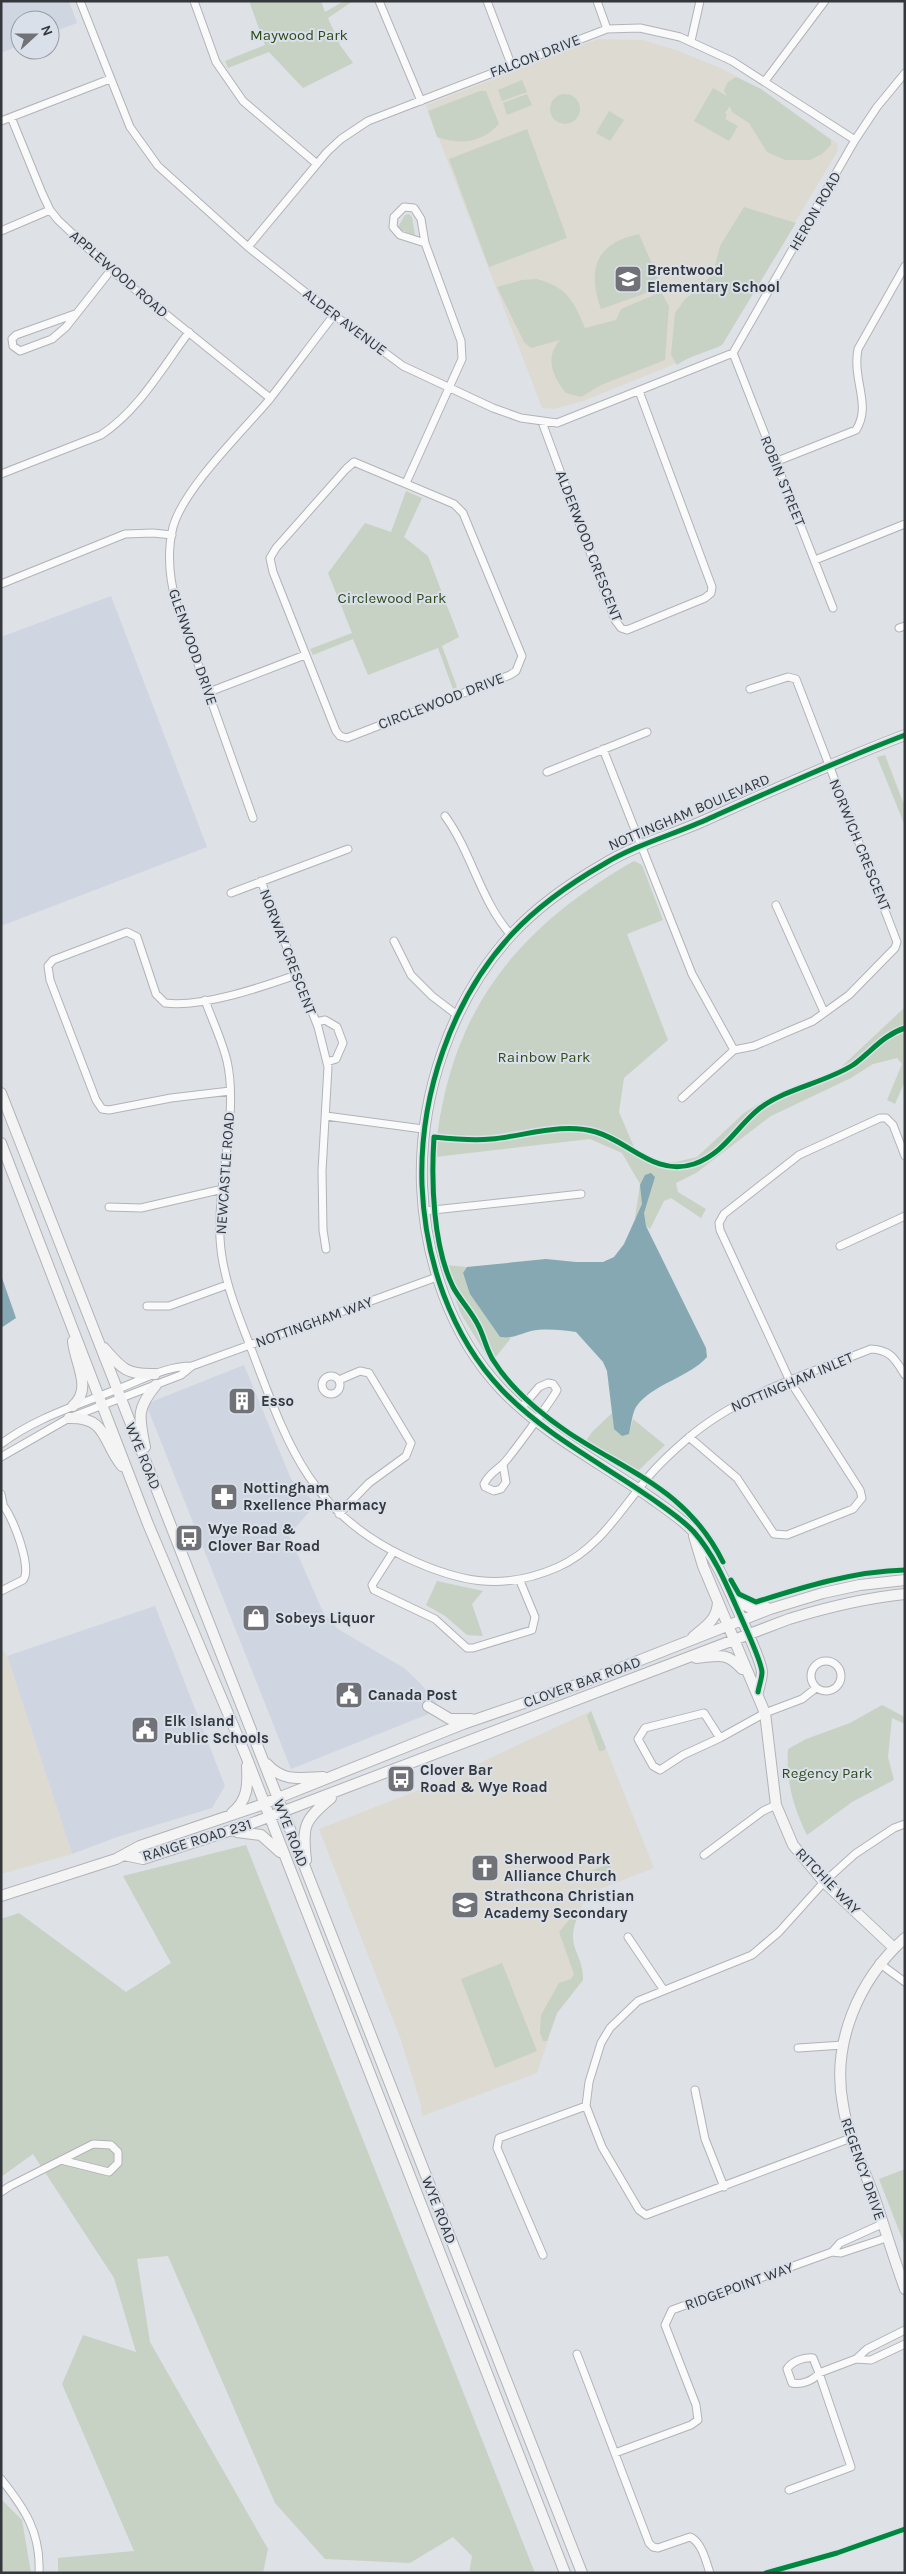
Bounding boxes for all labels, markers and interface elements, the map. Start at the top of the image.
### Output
north arrow [10,10,60,60]
text: N [37,23,56,38]
park label: Maywood Park [250,26,348,44]
street label: FALCON DRIVE [487,30,583,82]
street label: HERON ROAD [785,168,845,254]
street label: APPLEWOOD ROAD [66,226,172,322]
place label: Brentwood Elementary School [647,261,780,296]
school or university icon: Brentwood Elementary School [613,264,643,294]
street label: ALDER AVENUE [300,285,390,359]
street label: ROBIN STREET [757,433,810,529]
street label: ALDERWOOD CRESCENT [552,468,626,625]
street label: GLENWOOD DRIVE [165,587,221,707]
park label: Circlewood Park [338,589,446,607]
street label: CIRCLEWOOD DRIVE [375,669,507,733]
street label: NOTTINGHAM BOULEVARD [605,770,773,854]
street label: NORWICH CRESCENT [825,776,895,914]
street label: NORWAY CRESCENT [256,887,320,1018]
park label: Rainbow Park [498,1048,590,1066]
street label: NEWCASTLE ROAD [212,1111,238,1235]
street label: NOTTINGHAM WAY [253,1292,376,1352]
street label: NOTTINGHAM INLET [728,1348,856,1416]
building icon: Esso [227,1386,257,1416]
place label: Esso [261,1392,294,1410]
street label: WYE ROAD [121,1420,165,1492]
place label: Nottingham Rxellence Pharmacy [243,1479,387,1514]
pharmacy icon: Nottingham Rxellence Pharmacy [209,1482,239,1512]
place label: Wye Road & Clover Bar Road [208,1520,320,1555]
bus stop icon: Wye Road & Clover Bar Road [174,1523,204,1553]
shop icon: Sobeys Liquor [241,1603,271,1633]
place label: Sobeys Liquor [275,1609,375,1627]
street label: CLOVER BAR ROAD [521,1652,643,1712]
public building icon: Canada Post [334,1680,364,1710]
place label: Canada Post [368,1686,457,1704]
place label: Elk Island Public Schools [164,1712,269,1747]
public building icon: Elk Island Public Schools [130,1715,160,1745]
place label: Clover Bar Road & Wye Road [420,1761,548,1796]
bus stop icon: Clover Bar Road & Wye Road [386,1764,416,1794]
park label: Regency Park [782,1764,872,1782]
street label: WYE ROAD [270,1797,312,1869]
street label: RANGE ROAD 231 [140,1815,254,1865]
street label: RITCHIE WAY [792,1844,865,1919]
place label: Sherwood Park Alliance Church [504,1850,617,1885]
church icon: Sherwood Park Alliance Church [470,1853,500,1883]
place label: Strathcona Christian Academy Secondary [484,1887,634,1922]
school or university icon: Strathcona Christian Academy Secondary [450,1890,480,1920]
street label: REGENCY DRIVE [837,2115,889,2223]
street label: WYE ROAD [418,2174,460,2246]
street label: RIDGEPOINT WAY [682,2258,796,2314]

